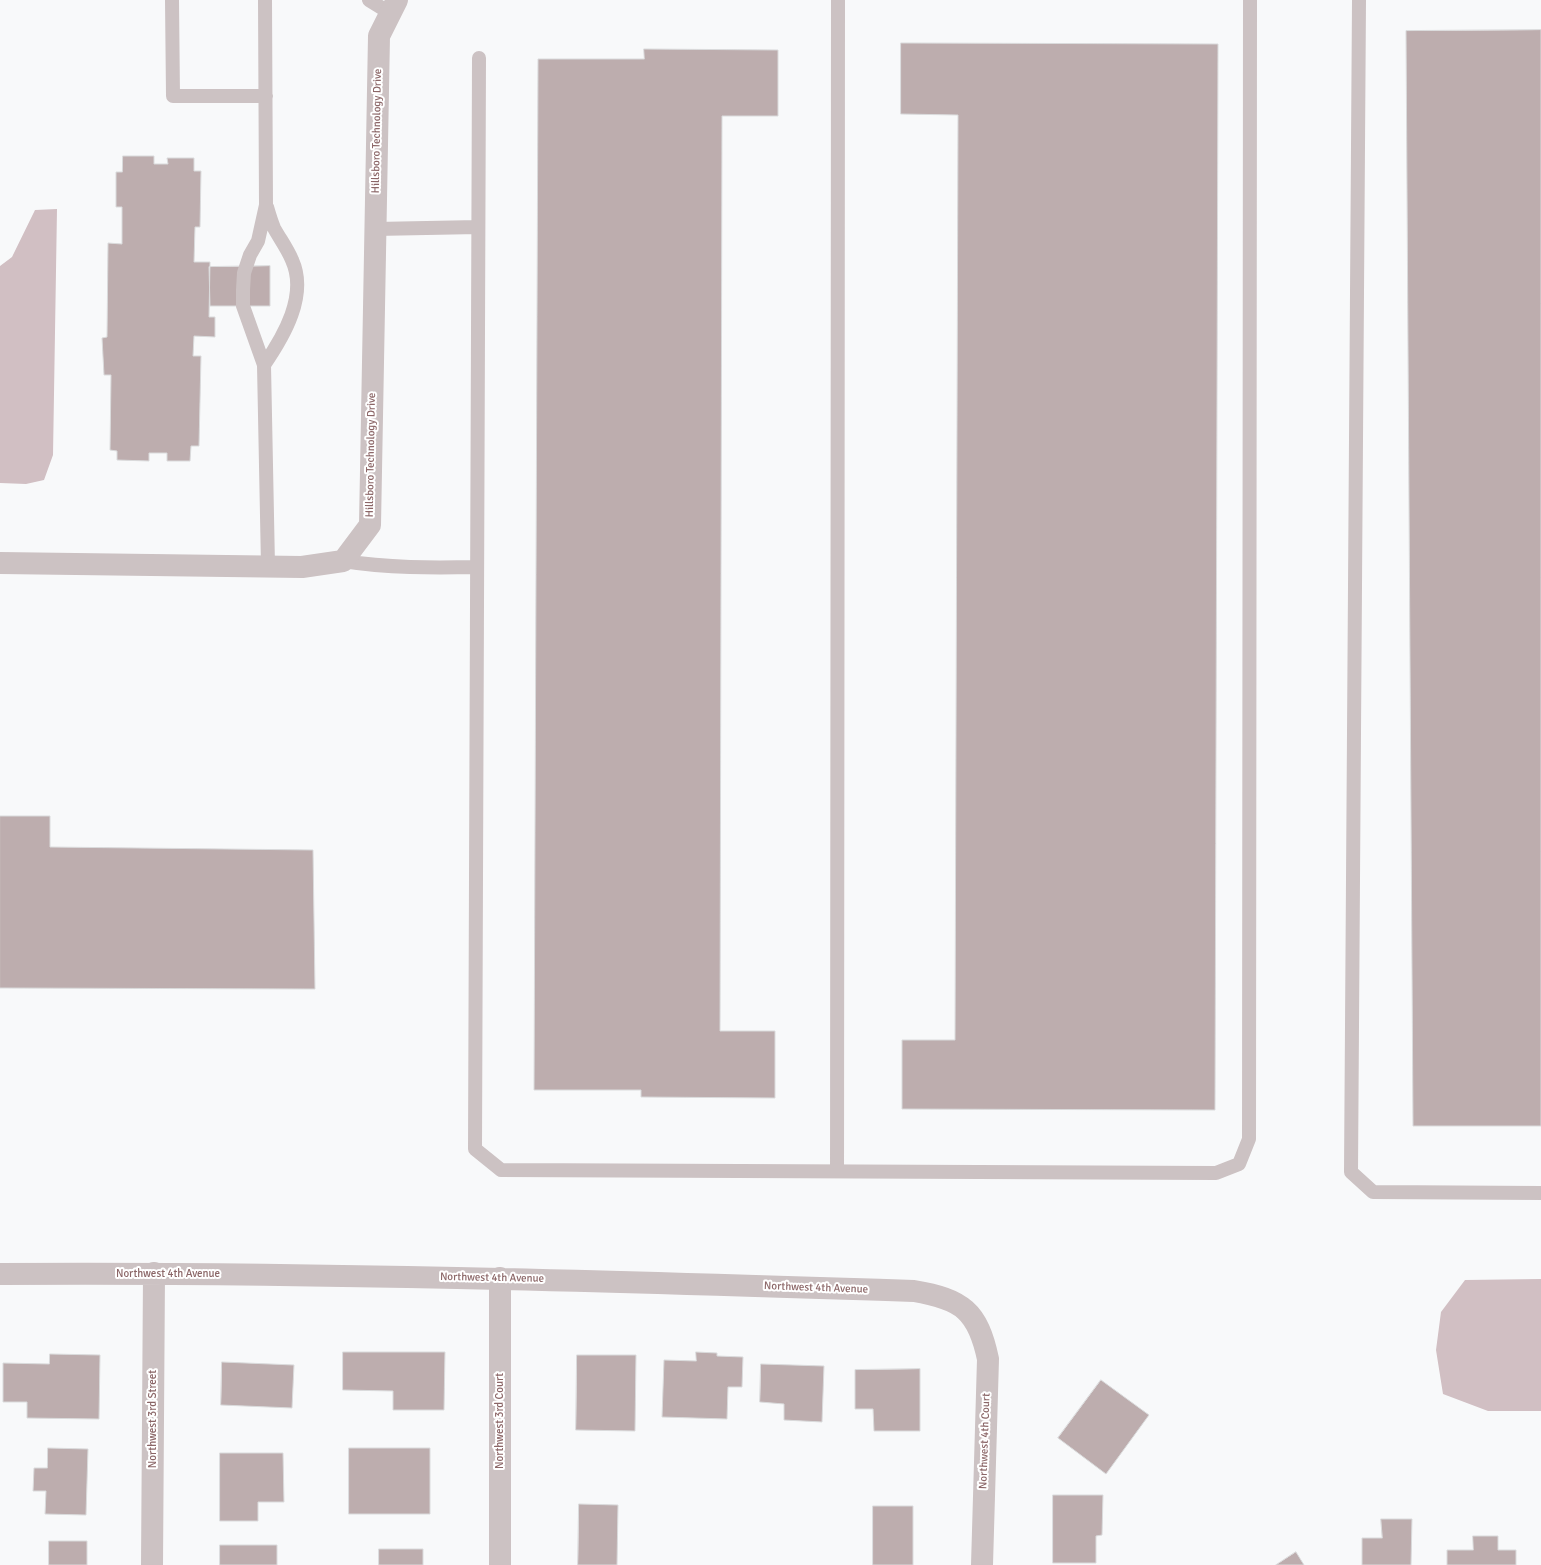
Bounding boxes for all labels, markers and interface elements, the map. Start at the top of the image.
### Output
street label: Hillsboro Technology Drive [369,69,385,193]
street label: Hillsboro Technology Drive [363,393,379,517]
street label: Northwest 4th Avenue [116,1267,220,1281]
street label: Northwest 4th Avenue [440,1270,544,1286]
street label: Northwest 4th Avenue [764,1280,868,1296]
street label: Northwest 3rd Street [146,1370,160,1468]
street label: Northwest 3rd Court [493,1373,507,1469]
street label: Northwest 4th Court [977,1393,993,1489]

